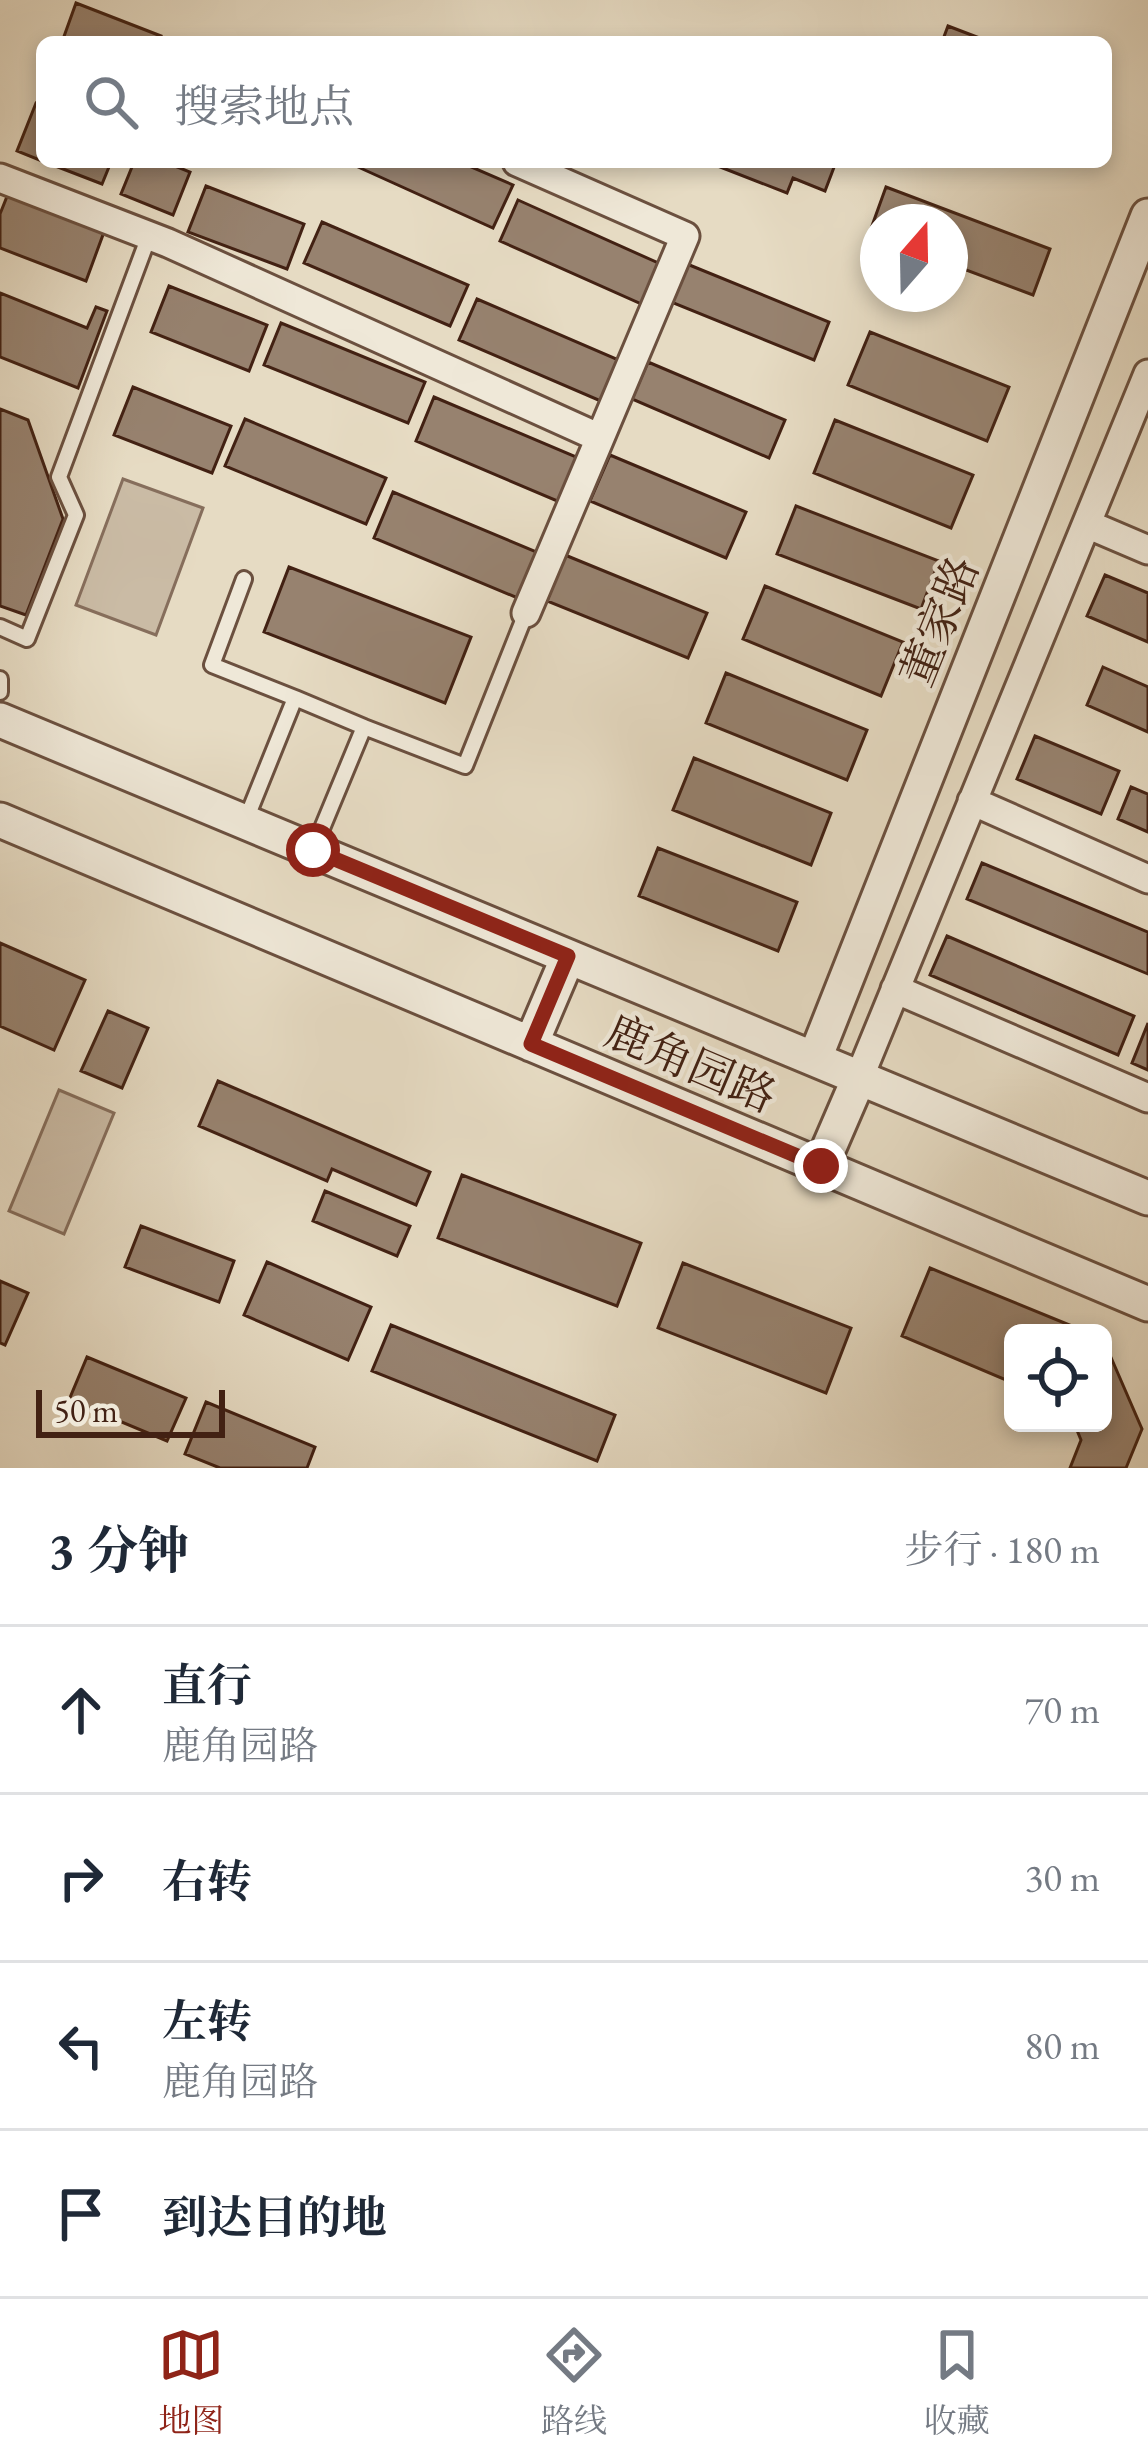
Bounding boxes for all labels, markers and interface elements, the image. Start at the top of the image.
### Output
search box [36,36,1112,168]
icon: search [78,69,144,135]
text: 搜索地点 [174,77,354,135]
north arrow [860,204,968,312]
street label: 董家路 [887,548,991,694]
route start [286,823,340,877]
street label: 鹿角园路 [597,1001,785,1125]
route end [794,1139,848,1193]
map controls [1004,1324,1112,1432]
button: locate [1004,1324,1112,1432]
scale bar [36,1384,225,1437]
text: 50 m [54,1389,118,1432]
text: 3 分钟 [48,1517,189,1583]
text: 步行 · 180 m [904,1524,1100,1575]
text: 直行 [162,1656,252,1714]
icon: ahead [48,1677,114,1743]
text: 70 m [1024,1684,1100,1735]
text: 鹿角园路 [162,1720,318,1771]
icon: right [48,1845,114,1911]
text: 右转 [162,1852,252,1910]
text: 30 m [1024,1852,1100,1903]
text: 左转 [162,1992,252,2050]
icon: left [48,2013,114,2079]
text: 80 m [1024,2020,1100,2071]
text: 鹿角园路 [162,2056,318,2107]
icon: arrive [48,2181,114,2247]
text: 到达目的地 [162,2188,387,2246]
tab: 地图 [158,2322,224,2442]
tab: 路线 [541,2322,607,2442]
tab: 收藏 [924,2322,990,2442]

